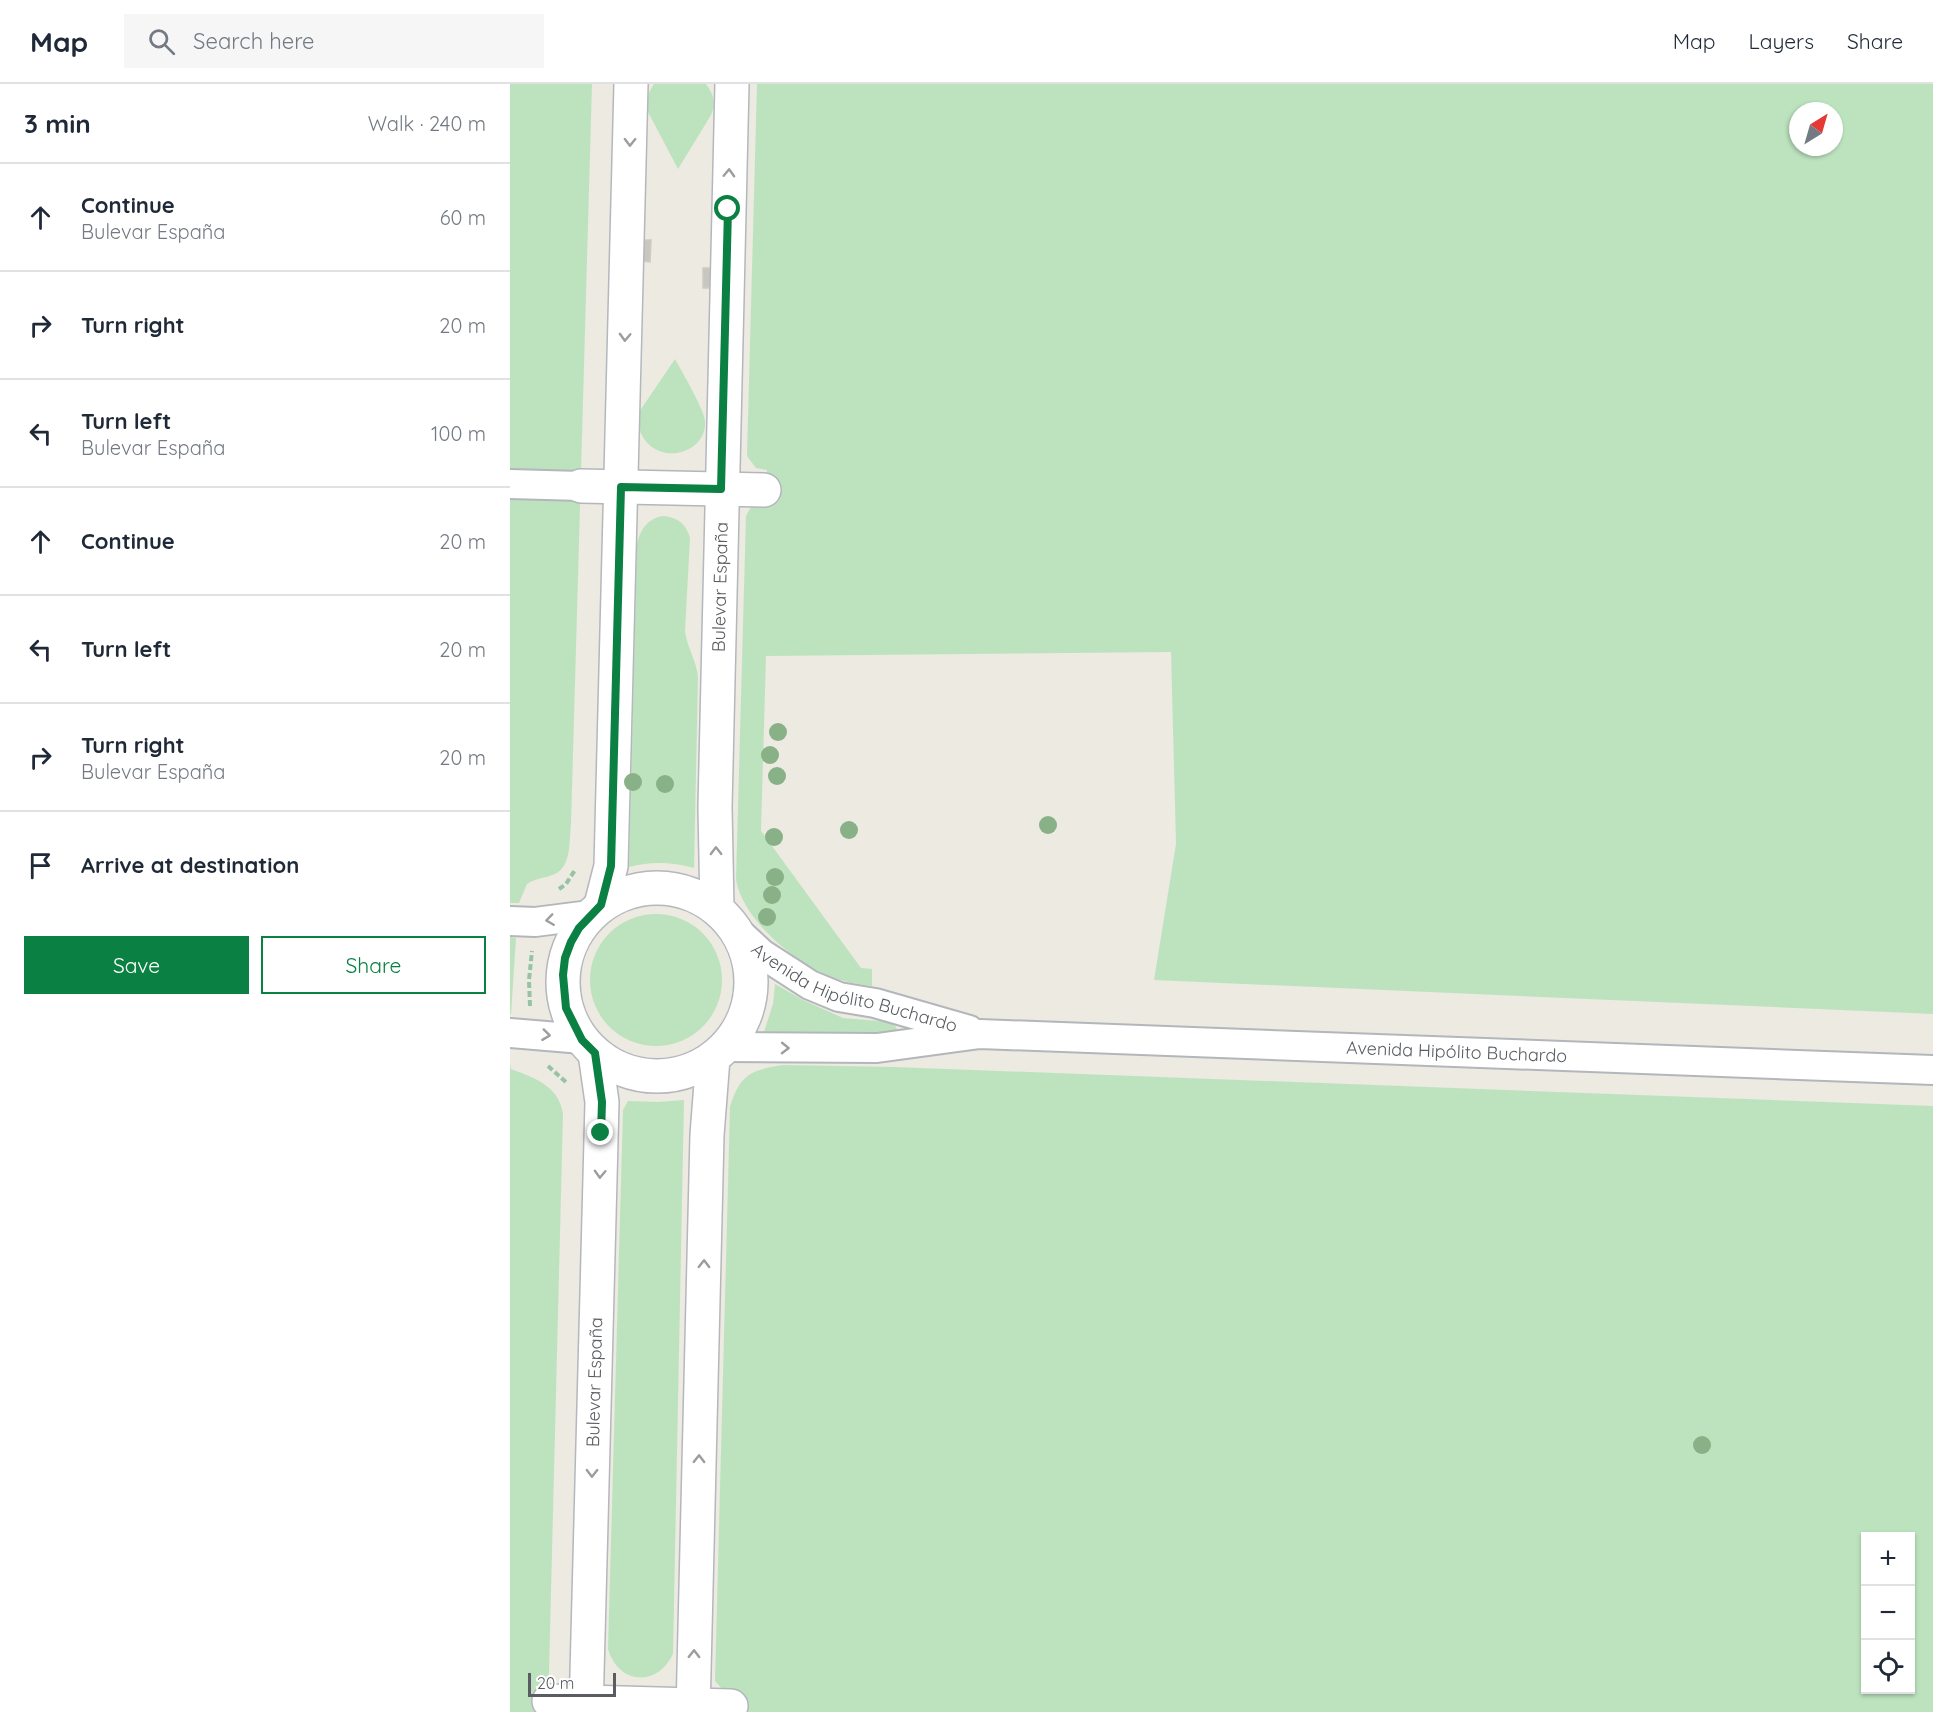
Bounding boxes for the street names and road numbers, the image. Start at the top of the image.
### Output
street label: Bulevar España [707,522,733,652]
street label: Avenida Hipólito Buchardo [747,938,960,1037]
street label: Avenida Hipólito Buchardo [1346,1036,1568,1067]
street label: Bulevar España [581,1317,607,1447]

